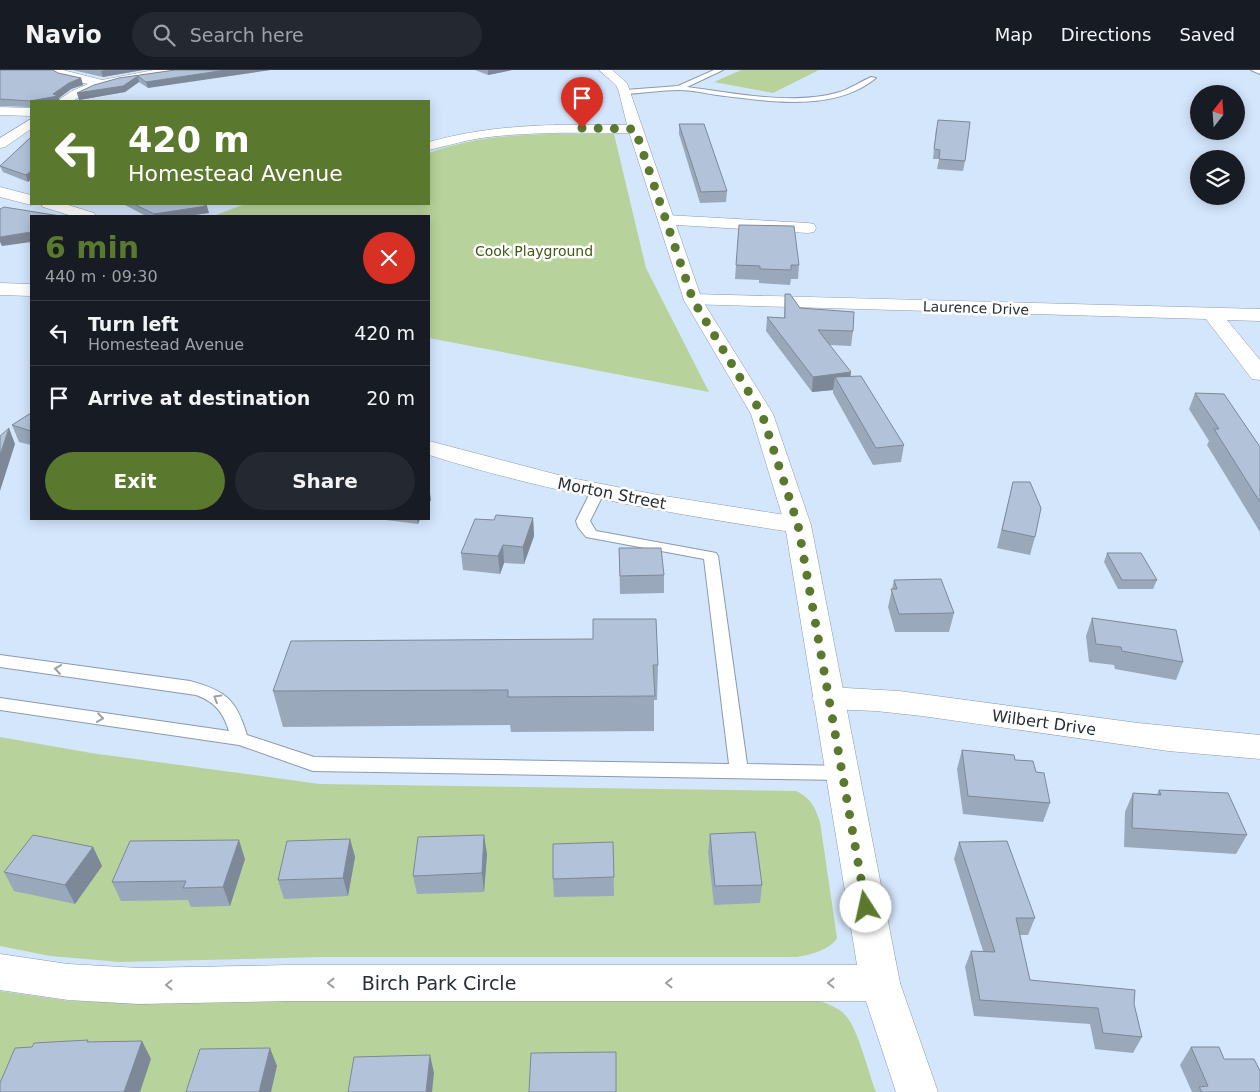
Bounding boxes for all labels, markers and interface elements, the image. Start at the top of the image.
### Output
search box [132,12,482,57]
text: Navio [25,21,102,49]
icon: search [150,21,178,49]
text: Search here [190,24,304,46]
text: Map [995,24,1033,45]
text: Directions [1061,24,1151,45]
text: Saved [1179,24,1235,45]
pin [561,77,603,128]
icon: arrive [568,84,596,112]
north arrow [1190,85,1245,140]
map controls [1190,85,1245,205]
icon: left [45,120,110,185]
text: 420 m [128,120,250,160]
button: layers [1190,150,1245,205]
text: Homestead Avenue [128,161,343,186]
text: 6 min [45,230,139,265]
button: close [363,232,415,284]
park label: Cook Playground [475,243,593,259]
text: 440 m · 09:30 [45,267,158,286]
street label: Laurence Drive [923,298,1029,318]
text: Turn left [88,313,179,335]
icon: left [45,319,73,347]
text: 420 m [354,322,415,344]
text: Homestead Avenue [88,335,244,354]
icon: arrive [45,384,73,412]
text: Arrive at destination [88,387,310,409]
text: 20 m [366,387,415,409]
button: Exit [45,452,225,510]
button: Share [235,452,415,510]
street label: Morton Street [556,474,668,513]
one-way arrow [54,664,62,675]
one-way arrow [213,694,222,704]
street label: Wilbert Drive [991,706,1097,739]
one-way arrow [97,712,105,723]
position arrow [839,880,891,932]
street label: Birch Park Circle [362,972,516,994]
one-way arrow [327,978,334,988]
one-way arrow [664,978,672,988]
one-way arrow [827,978,834,988]
one-way arrow [164,980,172,990]

